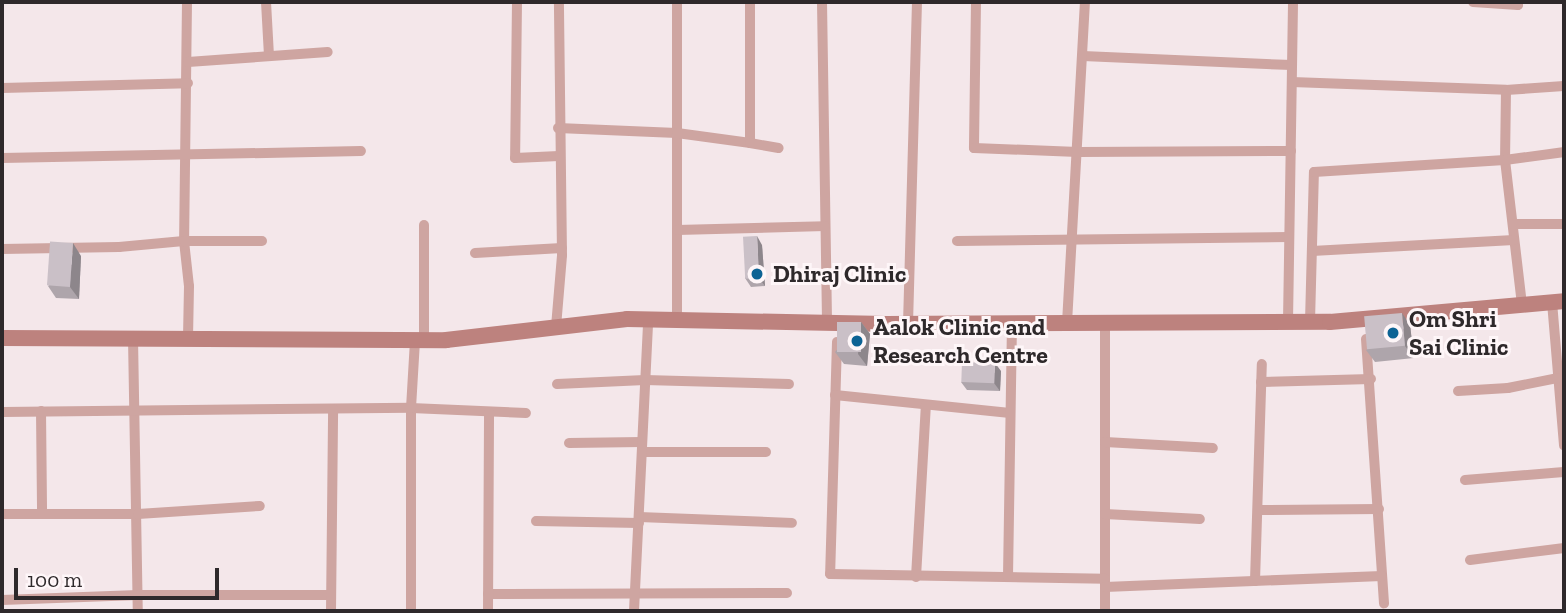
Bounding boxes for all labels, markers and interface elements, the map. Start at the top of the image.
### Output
place label: Dhiraj Clinic [773,260,906,288]
marker: Dhiraj Clinic [747,264,767,284]
place label: Om Shri Sai Clinic [1409,305,1508,361]
place label: Aalok Clinic and Research Centre [873,313,1048,369]
marker: Om Shri Sai Clinic [1383,323,1403,343]
marker: Aalok Clinic and Research Centre [847,331,867,351]
scale bar [18,554,222,598]
text: 100 m [27,567,82,592]

